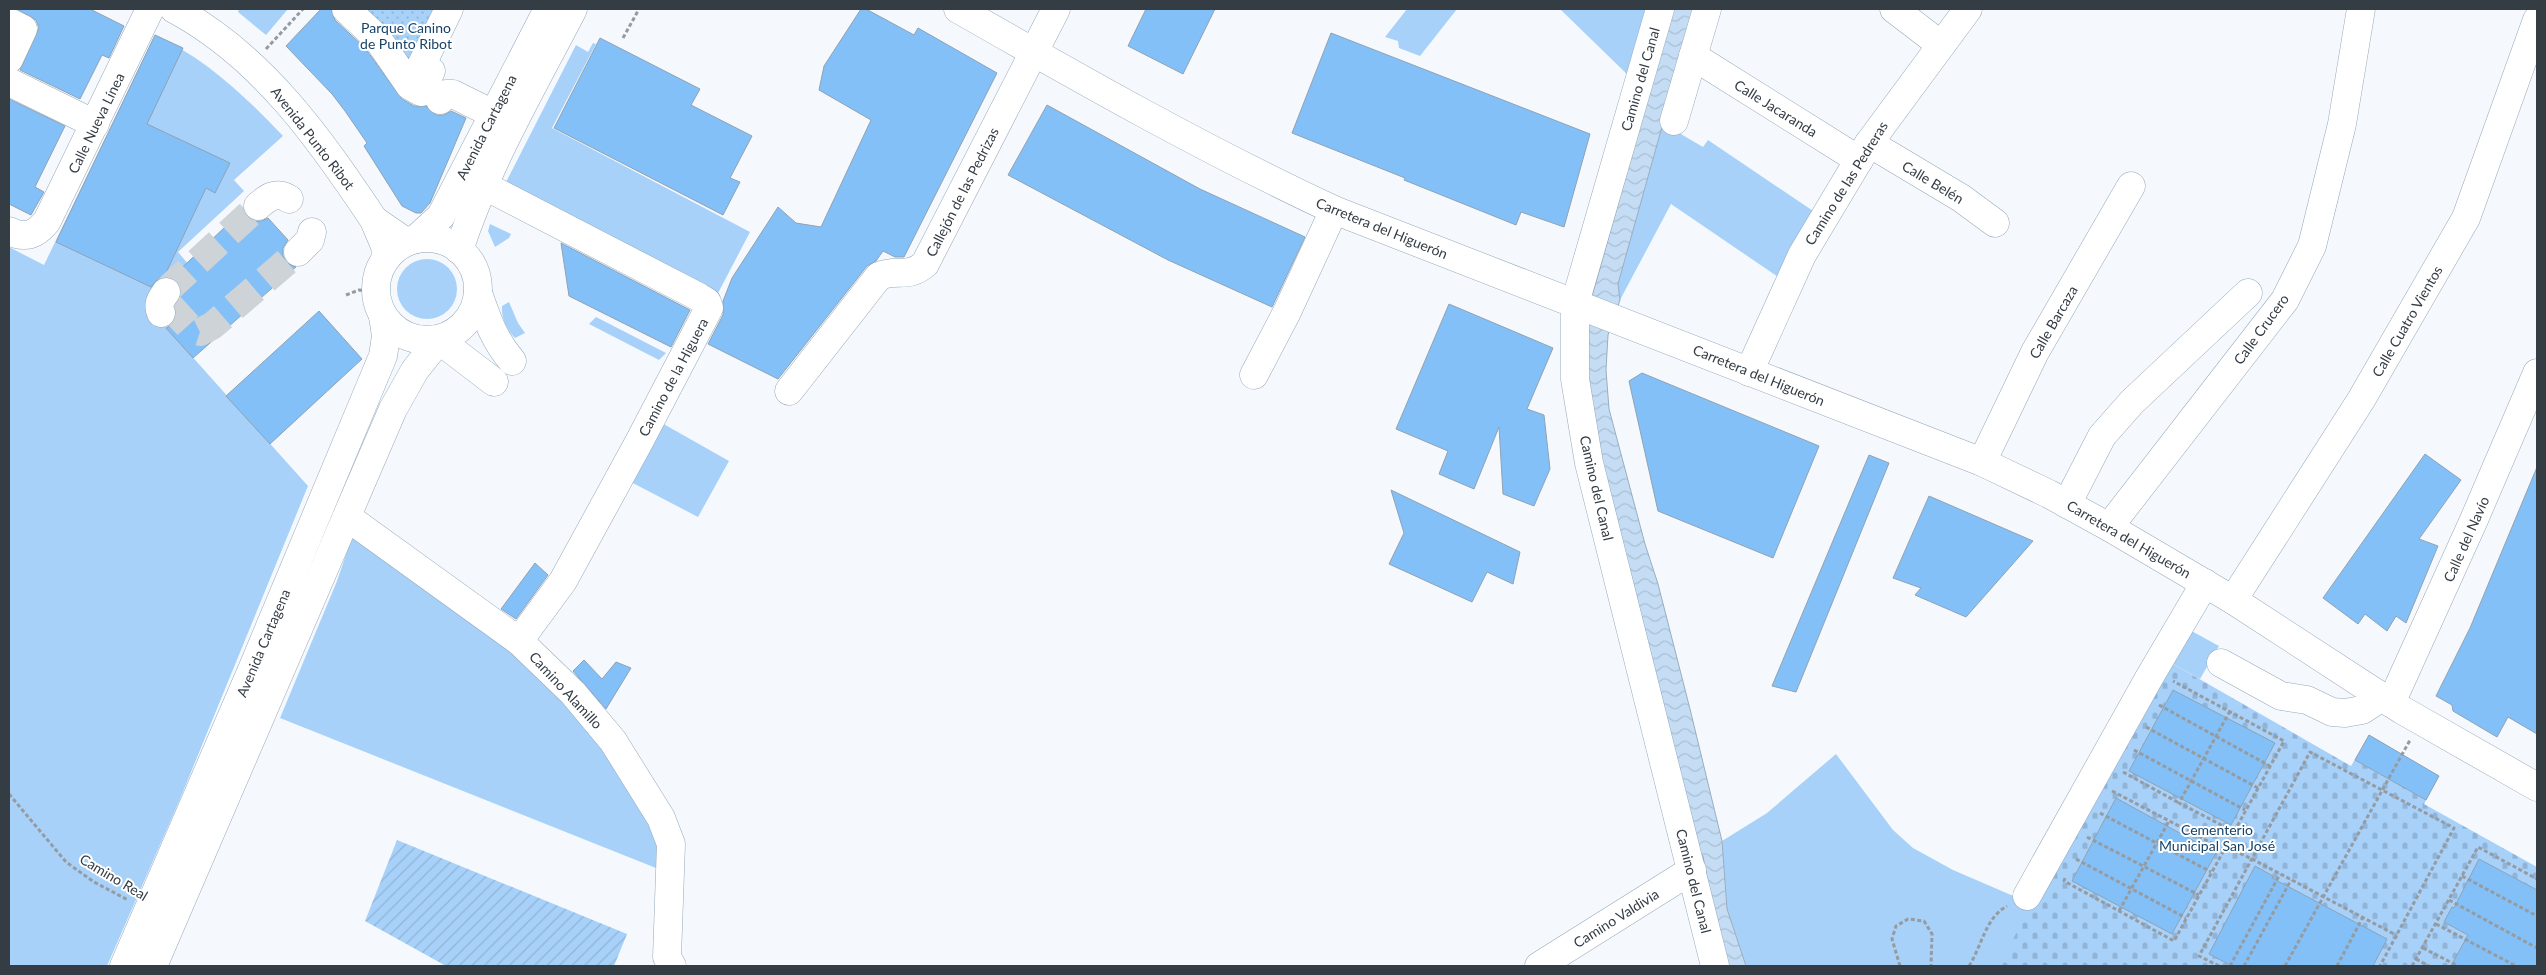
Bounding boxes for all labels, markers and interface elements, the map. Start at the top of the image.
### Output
park label: Parque Canino de Punto Ribot [360,19,452,52]
street label: Camino del Canal [1617,25,1663,133]
street label: Calle Nueva Línea [64,70,128,176]
street label: Avenida Cartagena [452,72,520,182]
street label: Calle Jacaranda [1732,76,1821,140]
street label: Avenida Punto Ribot [268,83,358,193]
street label: Camino de las Pedreras [1801,118,1891,248]
street label: Callejón de las Pedrizas [922,125,1002,259]
street label: Calle Belén [1899,157,1967,207]
street label: Carretera del Higuerón [1314,194,1450,262]
street label: Calle Cuatro Vientos [2368,262,2446,380]
street label: Calle Barcaza [2025,282,2081,362]
street label: Calle Crucero [2230,290,2292,367]
street label: Camino de la Higuera [635,315,711,439]
street label: Carretera del Higuerón [1691,341,1827,409]
street label: Camino del Canal [1577,434,1617,542]
street label: Calle del Navío [2440,494,2492,584]
street label: Carretera del Higuerón [2064,496,2194,582]
street label: Avenida Cartagena [233,586,293,700]
street label: Camino Alamillo [526,648,606,732]
park label: Cementerio Municipal San José [2159,821,2275,854]
street label: Camino del Canal [1673,827,1715,935]
street label: Camino Real [77,850,151,904]
street label: Camino Valdivia [1570,885,1662,951]

